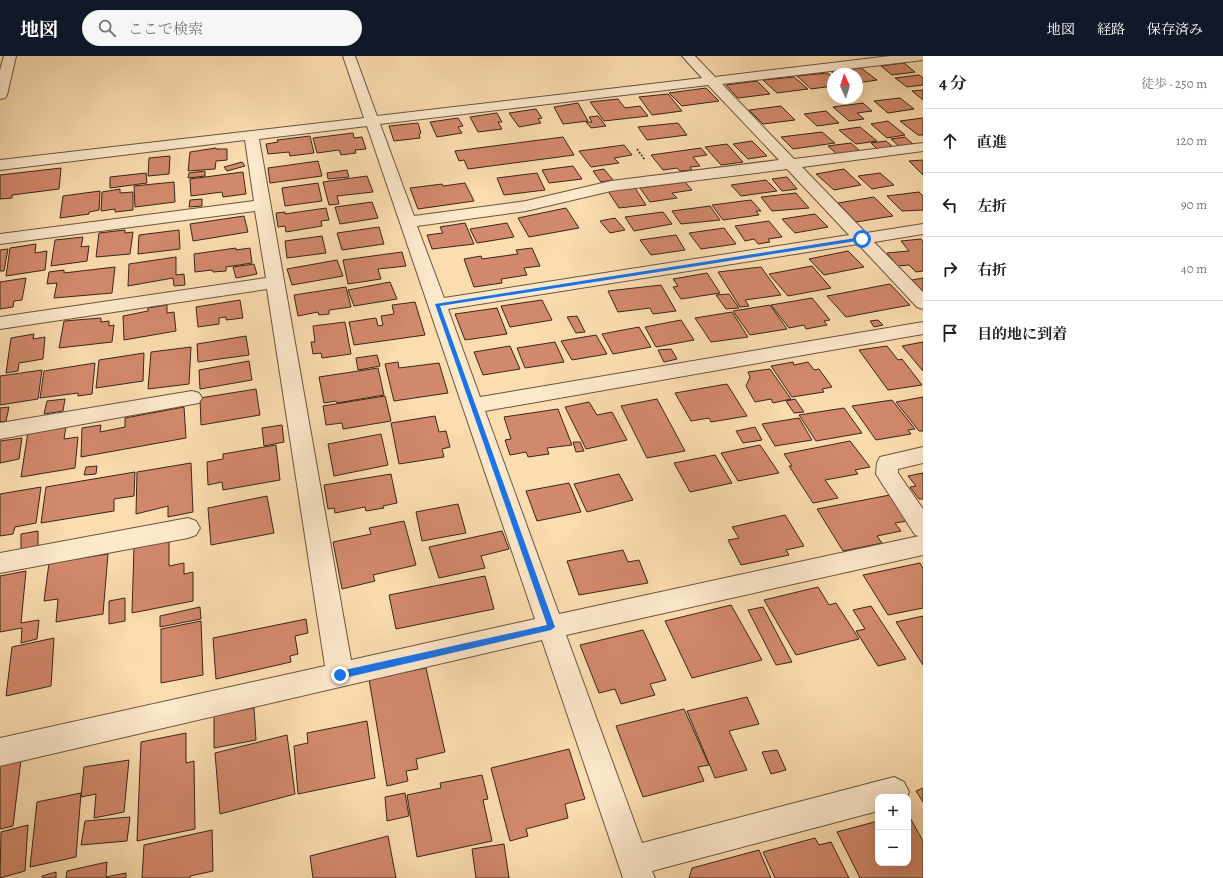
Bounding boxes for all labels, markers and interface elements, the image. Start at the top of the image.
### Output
search box [82,10,362,46]
text: 地図 [20,17,58,43]
icon: search [96,17,118,39]
text: ここで検索 [128,19,203,39]
text: 地図 [1047,20,1075,39]
text: 経路 [1097,20,1125,39]
text: 保存済み [1147,20,1203,39]
north arrow [827,68,863,104]
text: 4 分 [939,72,967,95]
text: 徒歩 · 250 m [1141,75,1207,92]
icon: ahead [939,130,961,152]
text: 直進 [977,132,1007,152]
text: 120 m [1176,132,1207,149]
icon: left [939,194,961,216]
text: 左折 [977,196,1007,216]
text: 90 m [1181,196,1207,213]
route start [853,230,871,248]
icon: right [939,258,961,280]
text: 右折 [977,260,1007,280]
text: 40 m [1181,260,1207,277]
icon: arrive [939,322,961,344]
text: 目的地に到着 [977,324,1067,344]
route end [331,666,349,684]
map controls [875,794,911,866]
button: + [875,794,911,830]
button: − [875,830,911,866]

